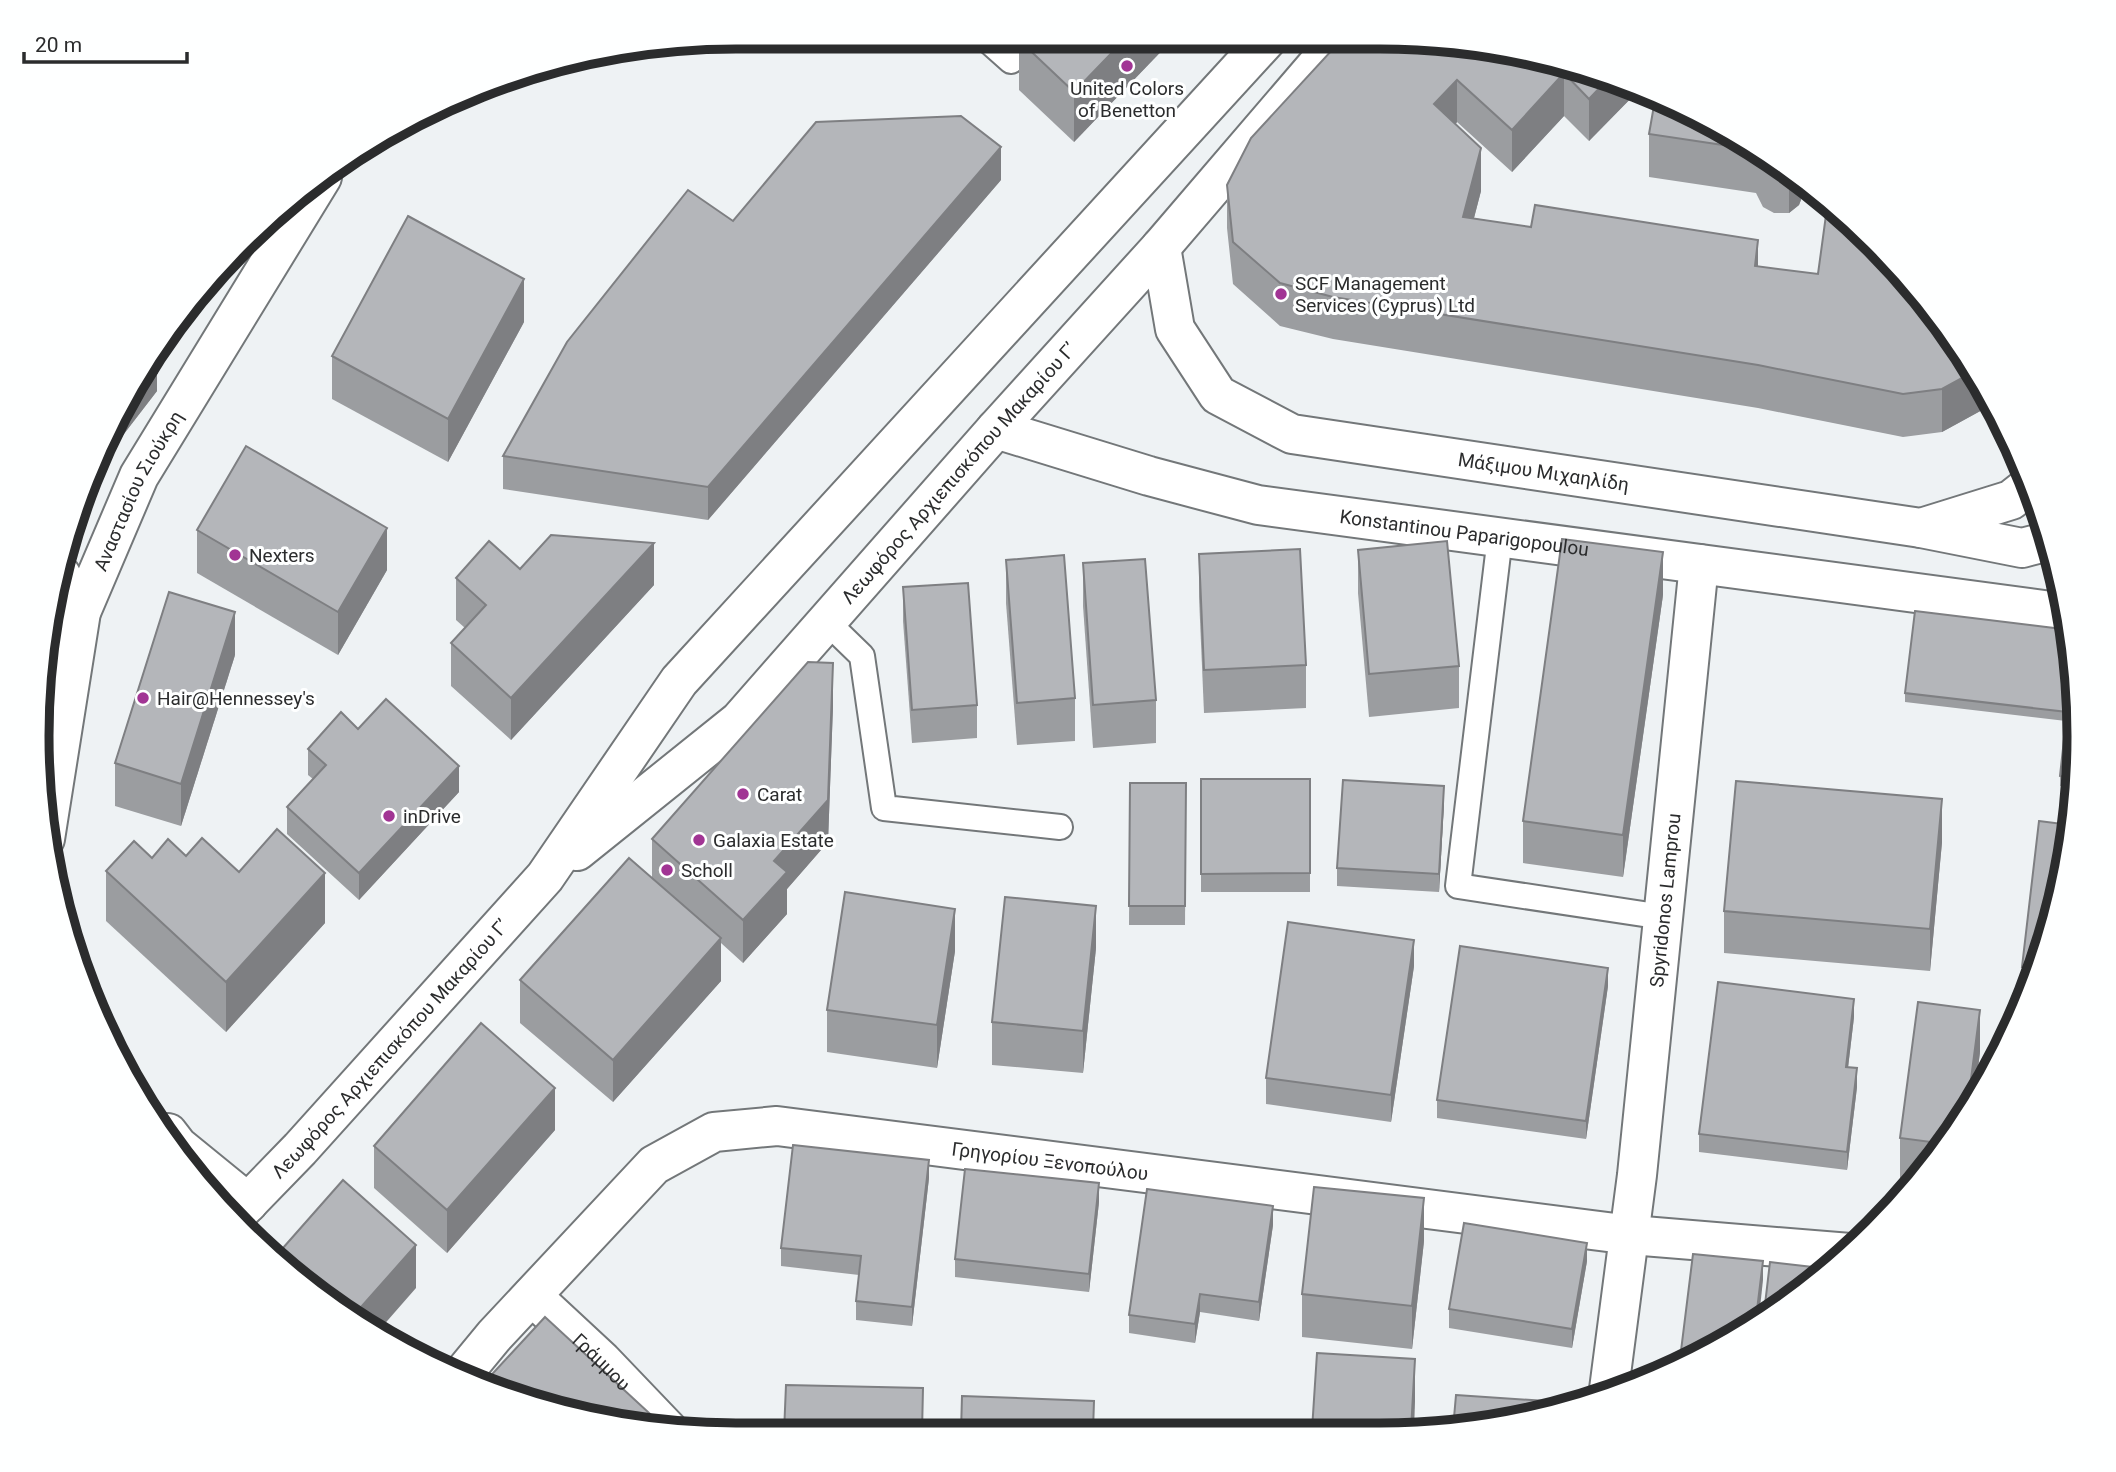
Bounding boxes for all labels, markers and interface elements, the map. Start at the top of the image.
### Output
scale bar [24,21,187,65]
text: 20 m [35,33,82,57]
marker: United Colors of Benetton [1119,58,1135,74]
place label: United Colors of Benetton [1070,77,1184,122]
place label: SCF Management Services (Cyprus) Ltd [1295,272,1475,317]
marker: SCF Management Services (Cyprus) Ltd [1273,286,1289,302]
street label: Λεωφόρος Αρχιεπισκόπου Μακαρίου Γ’ [837,337,1081,609]
street label: Αναστασίου Σιούκρη [89,407,188,574]
street label: Μάξιμου Μιχαηλίδη [1456,448,1631,496]
street label: Konstantinou Paparigopoulou [1338,505,1590,561]
place label: Nexters [249,544,315,567]
marker: Nexters [227,547,243,563]
place label: Hair@Hennessey's [157,687,315,710]
marker: Hair@Hennessey's [135,690,151,706]
place label: Carat [757,783,802,806]
marker: Carat [735,786,751,802]
place label: inDrive [403,805,461,828]
marker: inDrive [381,808,397,824]
street label: Spyridonos Lamprou [1645,812,1686,989]
place label: Galaxia Estate [713,829,834,852]
marker: Galaxia Estate [691,832,707,848]
place label: Scholl [681,859,733,882]
marker: Scholl [659,862,675,878]
street label: Λεωφόρος Αρχιεπισκόπου Μακαρίου Γ’ [267,914,514,1183]
street label: Γρηγορίου Ξενοπούλου [950,1137,1150,1185]
street label: Γράμμου [568,1329,635,1396]

